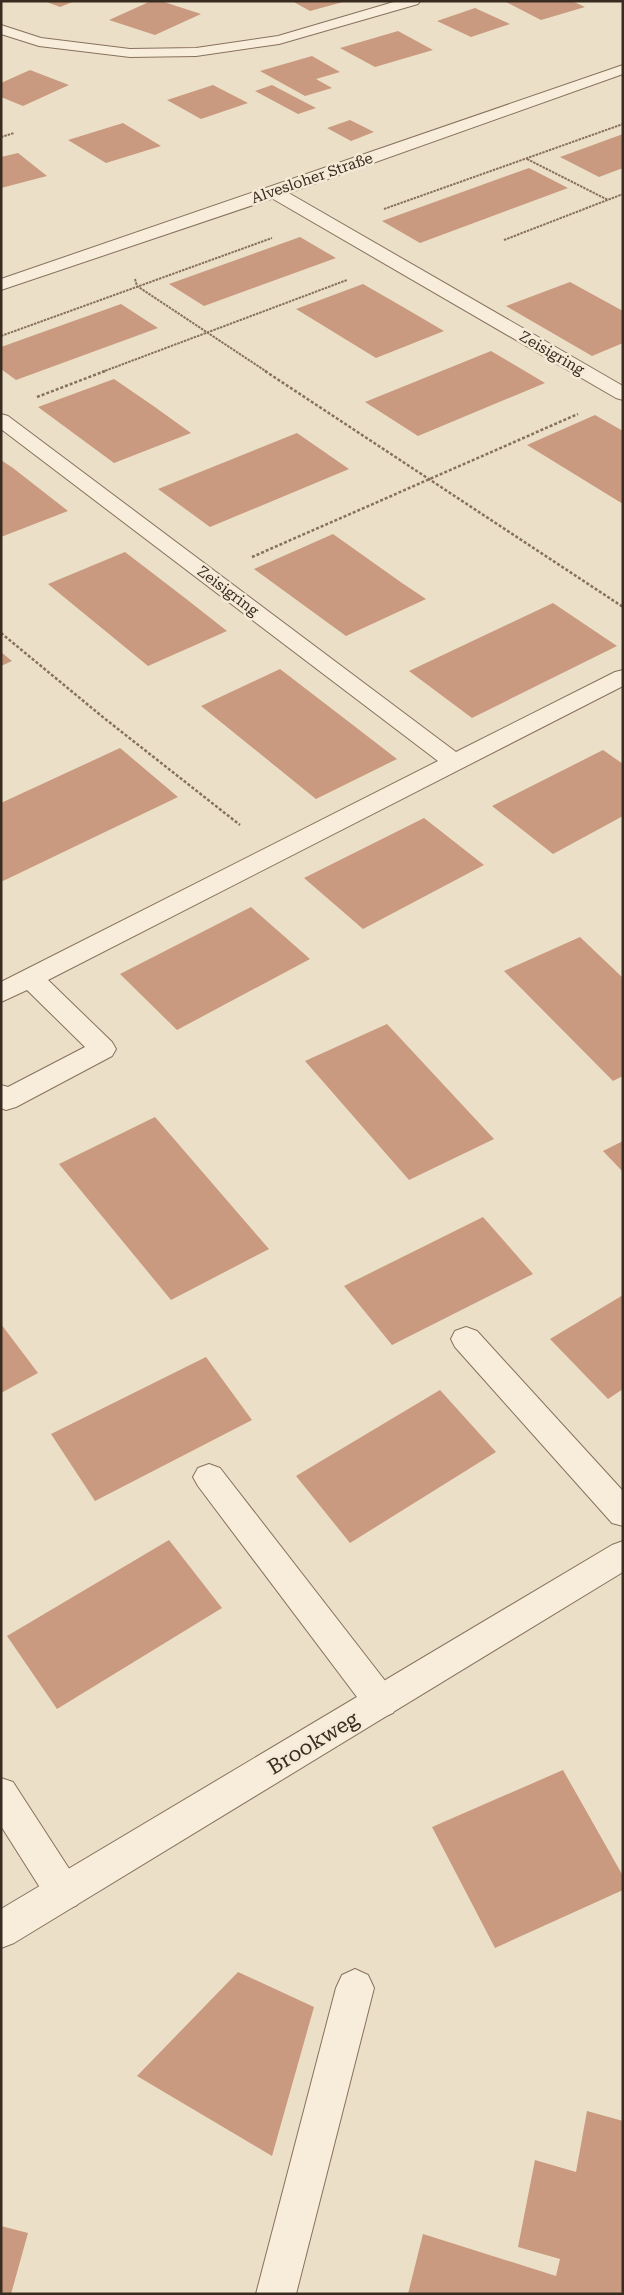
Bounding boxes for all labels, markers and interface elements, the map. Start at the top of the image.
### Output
street label: Alvesloher Straße [249,149,375,207]
street label: Zeisigring [516,327,588,379]
street label: Zeisigring [194,562,263,620]
street label: Brookweg [263,1707,363,1779]

